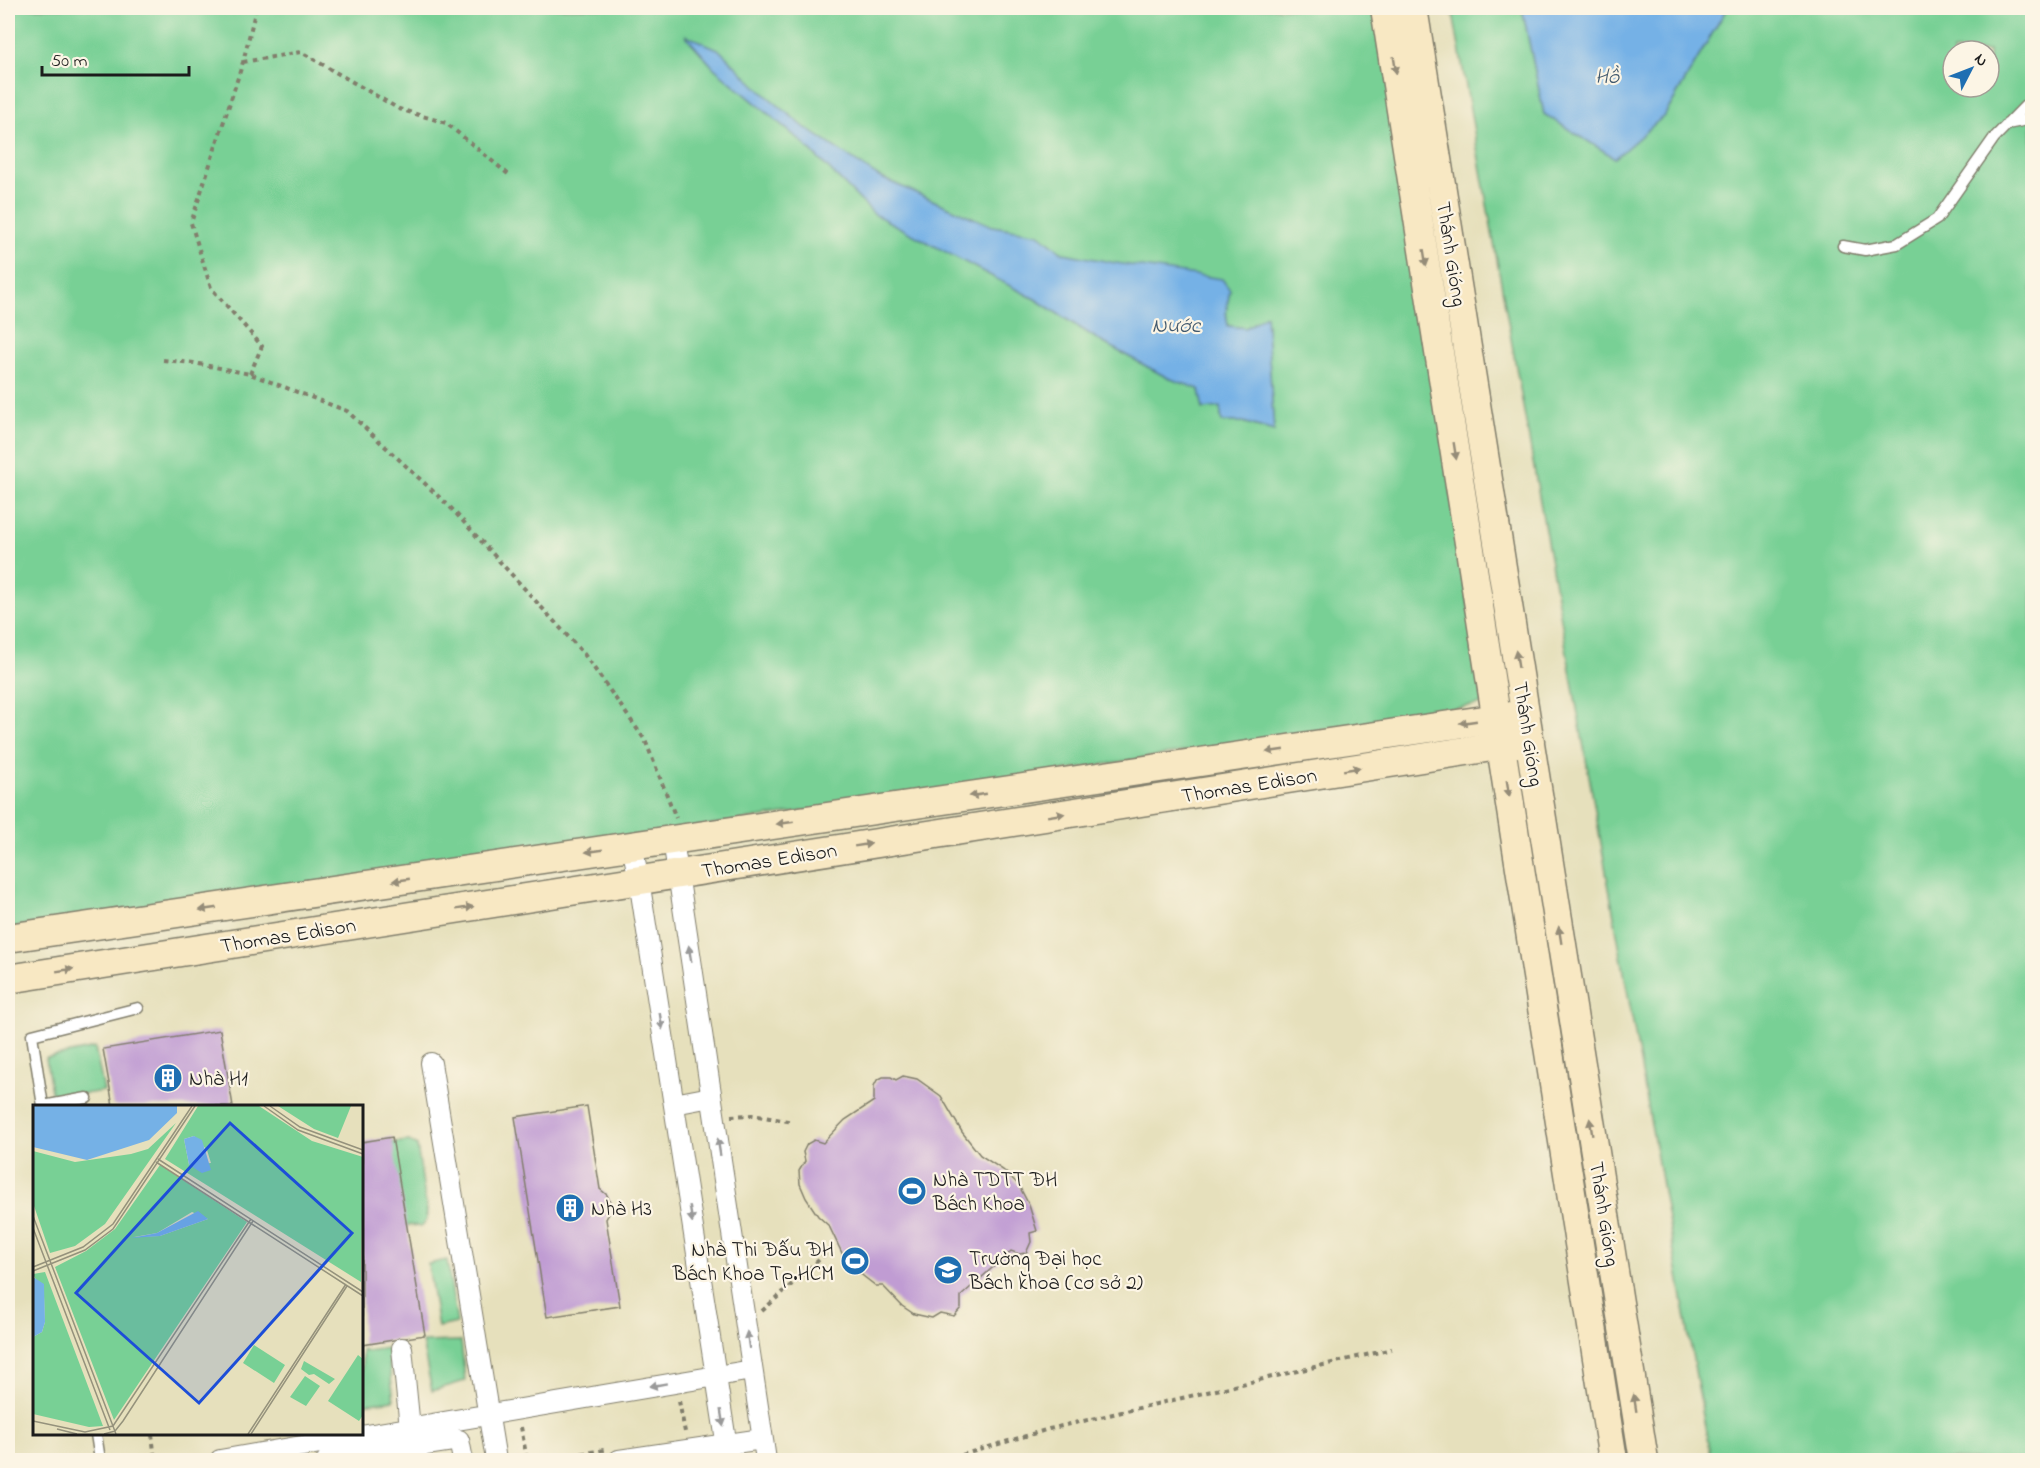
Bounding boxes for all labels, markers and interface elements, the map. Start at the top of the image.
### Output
scale bar [42,39,189,77]
north arrow [1941,39,2001,99]
text: N [1968,48,1993,72]
text: 50 m [51,49,88,75]
one-way arrow [1390,56,1399,75]
water label: Hồ [1595,62,1621,94]
street label: Thánh Gióng [1425,200,1473,309]
one-way arrow [1420,249,1429,268]
water label: Nước [1152,311,1202,343]
one-way arrow [1451,441,1460,460]
one-way arrow [1512,649,1521,668]
street label: Thánh Gióng [1502,680,1550,789]
one-way arrow [1458,718,1477,727]
one-way arrow [1265,746,1284,755]
street label: Thomas Edison [1179,761,1319,812]
one-way arrow [1343,764,1362,773]
one-way arrow [1504,779,1513,798]
one-way arrow [968,790,987,799]
one-way arrow [1046,811,1065,820]
one-way arrow [775,819,794,828]
street label: Thomas Edison [699,836,839,887]
one-way arrow [854,841,873,850]
one-way arrow [585,847,604,856]
one-way arrow [392,876,411,885]
one-way arrow [456,903,475,912]
one-way arrow [199,904,218,913]
street label: Thomas Edison [218,911,358,962]
one-way arrow [1556,925,1565,944]
one-way arrow [685,944,694,963]
one-way arrow [56,965,75,974]
one-way arrow [657,1012,666,1031]
building icon: Nhà H1 [152,1062,184,1094]
place label: Nhà H1 [189,1065,248,1095]
inset map [33,1105,363,1435]
one-way arrow [1586,1118,1595,1137]
one-way arrow [714,1137,723,1156]
street label: Thánh Gióng [1578,1160,1626,1269]
place label: Nhà TDTT ĐH Bách Khoa [932,1166,1057,1220]
sports icon: Nhà TDTT ĐH Bách Khoa [896,1175,928,1207]
building icon: Nhà H3 [554,1192,586,1224]
place label: Nhà H3 [591,1195,652,1225]
one-way arrow [687,1205,696,1224]
place label: Nhà Thi Đấu ĐH Bách Khoa Tp.HCM [672,1236,834,1290]
sports icon: Nhà Thi Đấu ĐH Bách Khoa Tp.HCM [839,1245,871,1277]
place label: Trường Đại học Bách khoa (cơ sở 2) [968,1245,1143,1299]
school or university icon: Trường Đại học Bách khoa (cơ sở 2) [932,1254,964,1286]
one-way arrow [743,1330,752,1349]
one-way arrow [648,1381,667,1390]
one-way arrow [1630,1393,1639,1412]
one-way arrow [718,1409,727,1428]

